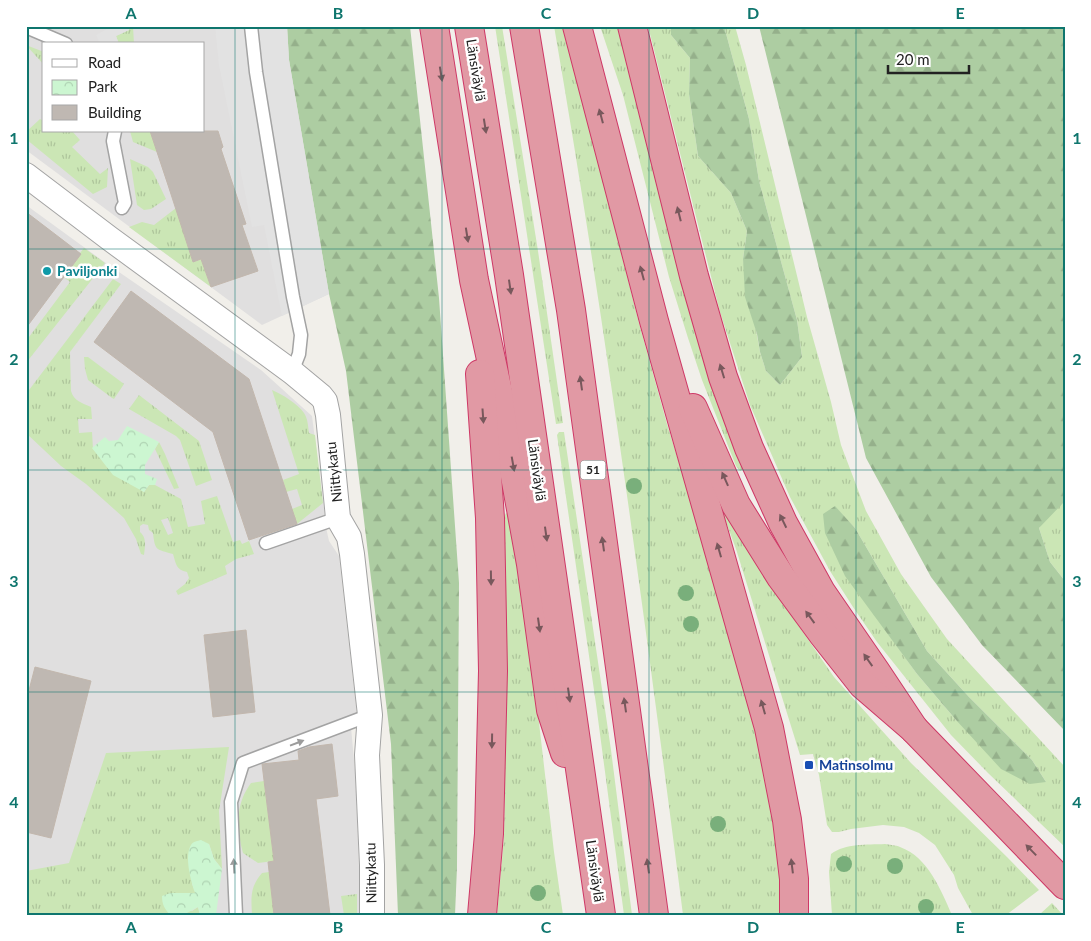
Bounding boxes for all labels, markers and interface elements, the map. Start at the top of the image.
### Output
text: A [124,3,137,22]
text: B [333,3,343,22]
text: C [541,3,552,22]
text: D [747,3,759,22]
text: E [955,3,965,22]
street label: Länsiväylä [463,38,490,102]
legend [42,42,205,132]
scale bar [888,42,970,74]
text: 20 m [896,50,930,68]
text: Road [88,53,121,71]
one-way arrow [438,67,446,83]
text: Park [88,77,118,95]
text: Building [88,103,141,121]
one-way arrow [596,109,604,124]
one-way arrow [481,119,489,135]
text: 1 [9,128,19,147]
text: 1 [1072,128,1082,147]
one-way arrow [674,207,682,222]
one-way arrow [463,227,471,243]
place label: Paviljonki [57,262,117,279]
marker: Paviljonki [41,265,53,277]
one-way arrow [638,266,646,281]
one-way arrow [507,279,515,295]
text: 2 [9,349,19,368]
text: 2 [1072,349,1082,368]
one-way arrow [717,363,725,378]
one-way arrow [577,375,585,391]
one-way arrow [479,408,487,424]
street label: Länsiväylä [525,438,550,502]
street label: Niittykatu [322,441,345,503]
one-way arrow [510,457,518,473]
road number: 51 [580,460,606,480]
one-way arrow [721,472,729,486]
one-way arrow [779,514,787,529]
one-way arrow [542,526,550,542]
one-way arrow [599,536,607,552]
one-way arrow [714,543,722,558]
one-way arrow [487,570,495,586]
text: 3 [9,571,19,590]
text: 3 [1072,571,1082,590]
one-way arrow [805,610,815,624]
one-way arrow [535,617,543,633]
one-way arrow [863,653,873,666]
one-way arrow [566,687,574,703]
one-way arrow [621,697,629,713]
one-way arrow [758,699,766,714]
one-way arrow [487,733,495,749]
one-way arrow [289,739,304,746]
place label: Matinsolmu [819,756,893,773]
marker: Matinsolmu [803,759,815,771]
text: 4 [9,792,19,811]
text: 4 [1072,792,1082,811]
street label: Länsiväylä [583,839,608,903]
street label: Niittykatu [361,842,380,904]
one-way arrow [1025,844,1037,856]
one-way arrow [229,858,237,874]
one-way arrow [643,858,651,874]
one-way arrow [788,858,796,874]
text: A [124,917,137,936]
text: B [333,917,343,936]
text: C [541,917,552,936]
text: D [747,917,759,936]
text: E [955,917,965,936]

